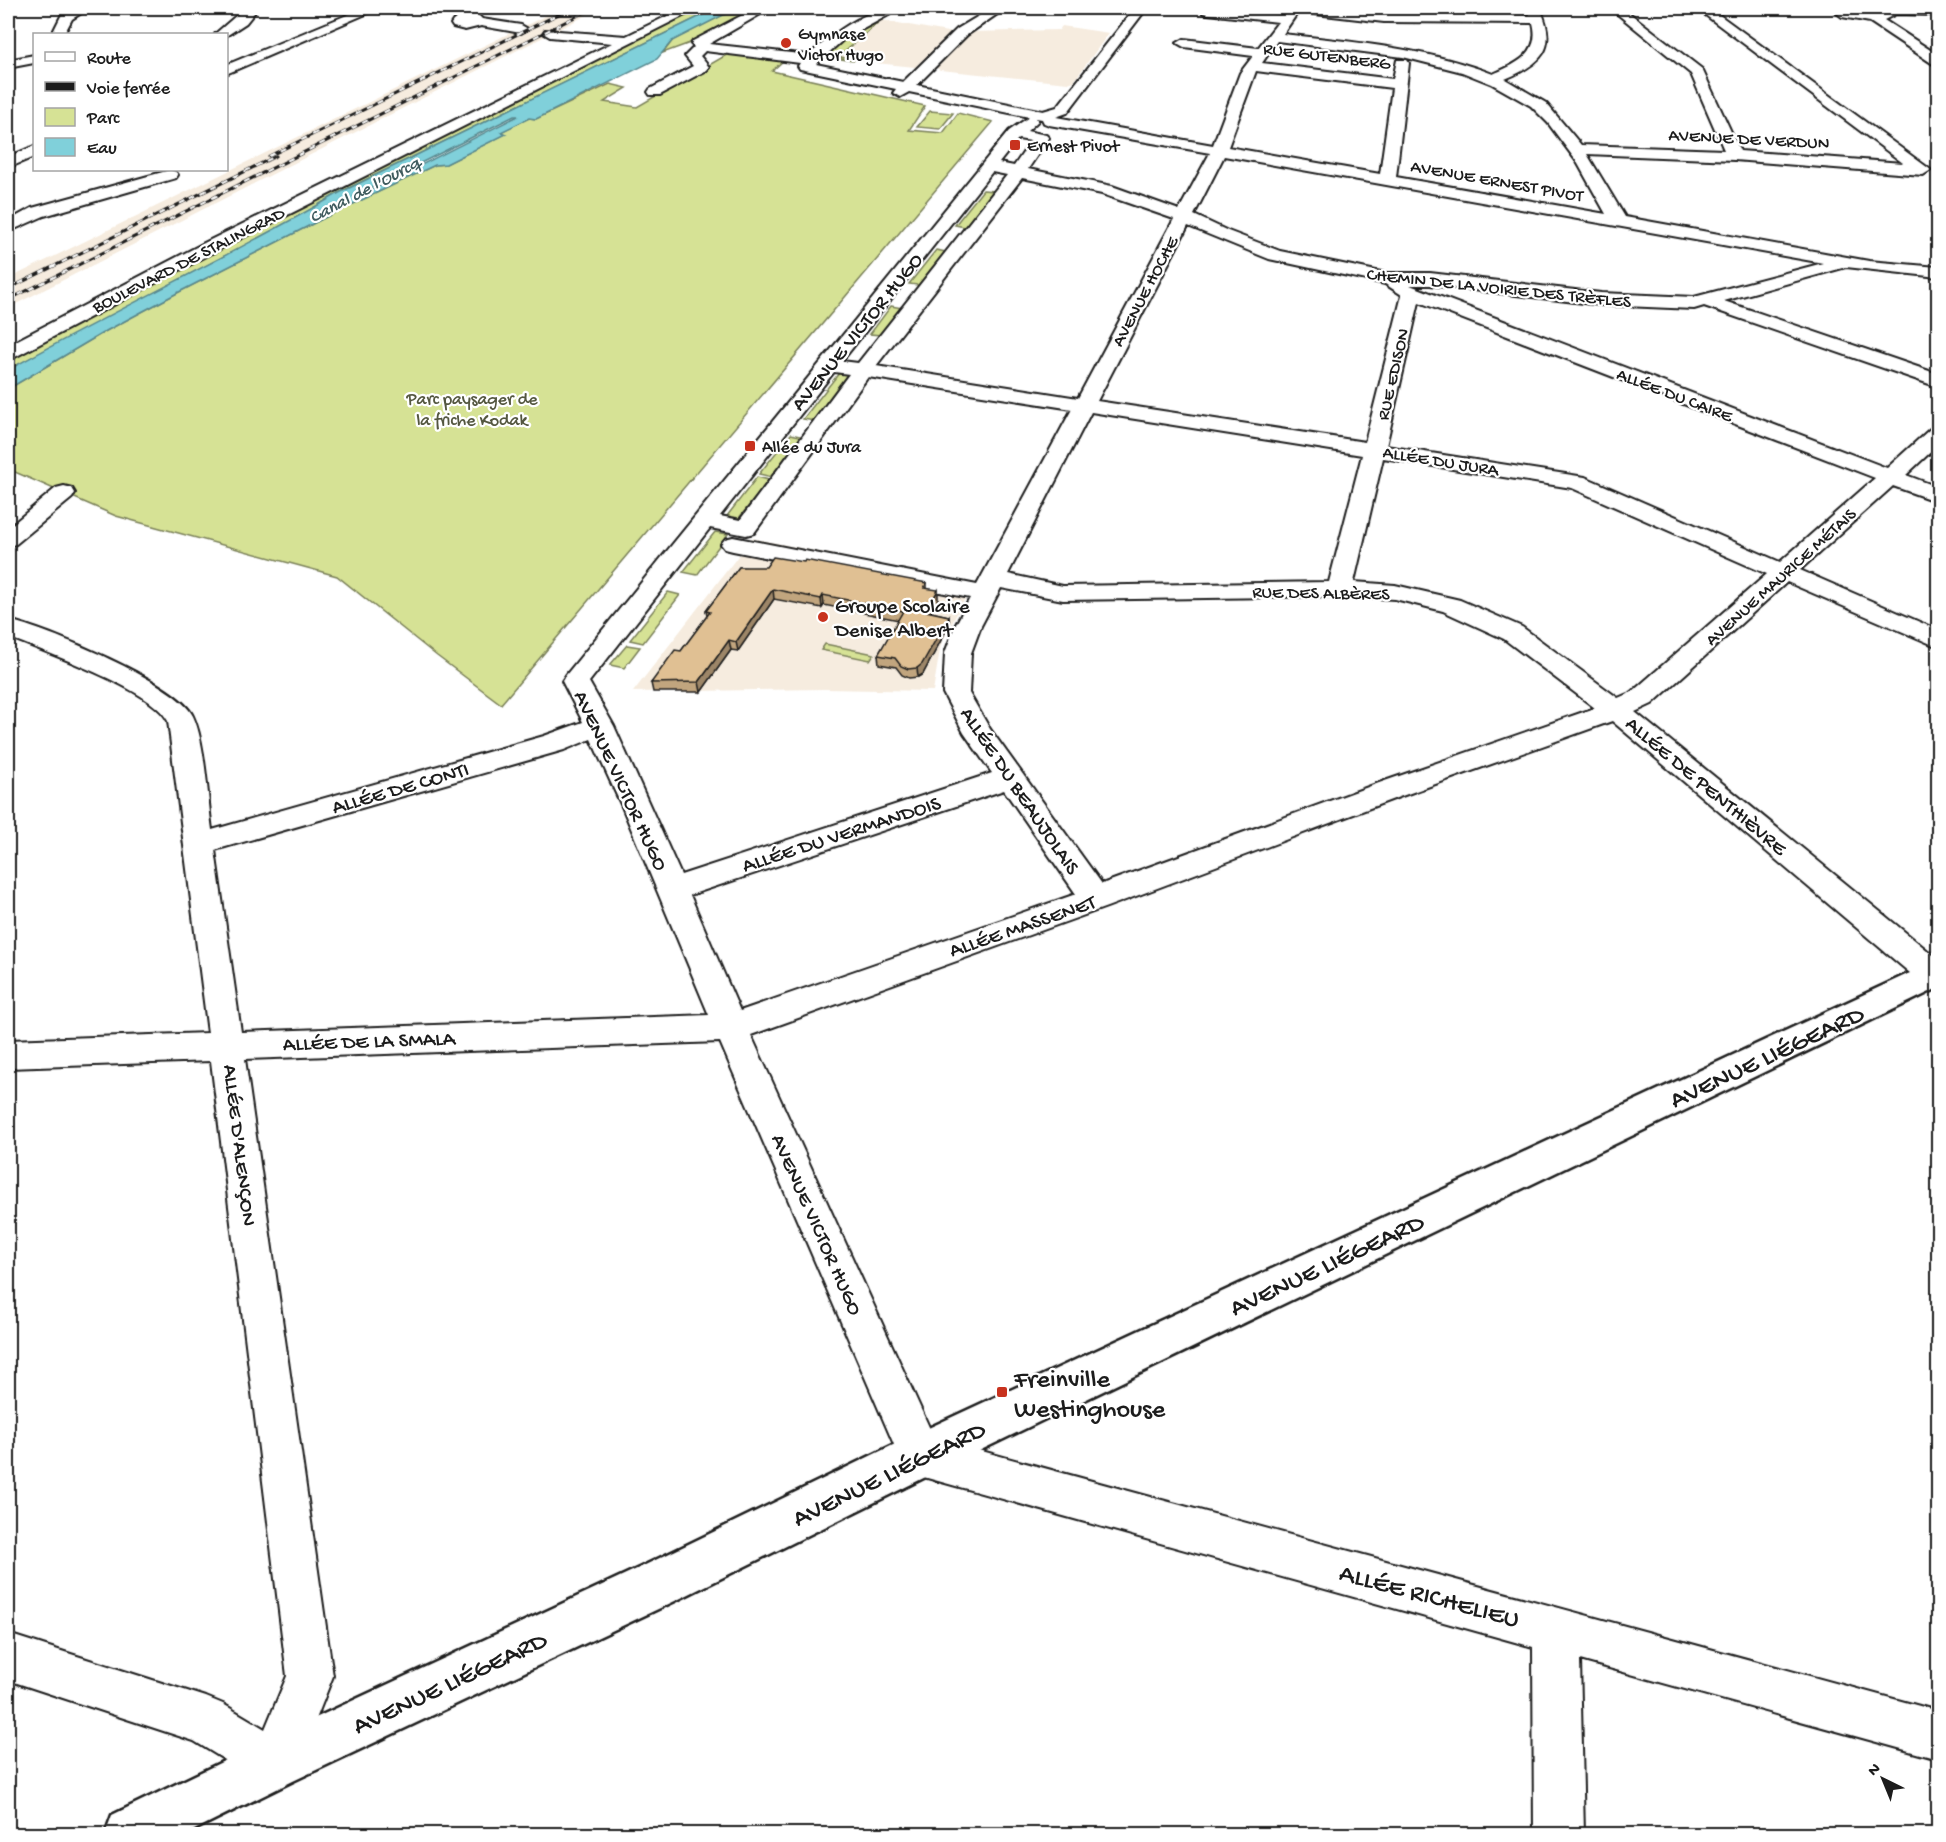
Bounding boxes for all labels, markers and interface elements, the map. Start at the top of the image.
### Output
place label: Gymnase Victor Hugo [797,25,884,67]
legend [33,33,228,171]
marker: Gymnase Victor Hugo [779,36,793,50]
street label: RUE GUTENBERG [1262,39,1392,76]
text: Route [87,49,132,70]
text: Voie ferrée [86,79,171,100]
text: Parc [86,109,120,130]
street label: AVENUE DE VERDUN [1668,126,1830,155]
place label: Ernest Pivot [1027,137,1121,158]
marker: Ernest Pivot [1008,138,1022,152]
text: Eau [87,139,117,160]
water label: Canal de l'Ourcq [307,152,427,229]
street label: AVENUE ERNEST PIVOT [1409,157,1585,208]
street label: BOULEVARD DE STALINGRAD [88,203,289,319]
street label: AVENUE HOCHE [1108,233,1184,351]
street label: AVENUE VICTOR HUGO [787,249,930,417]
street label: CHEMIN DE LA VOIRIE DES TRÈFLES [1366,265,1633,314]
street label: RUE EDISON [1374,327,1415,422]
street label: ALLÉE DU CAIRE [1613,365,1736,428]
park label: Parc paysager de la friche Kodak [405,390,538,432]
place label: Allée du Jura [762,438,862,459]
marker: Allée du Jura [743,439,757,453]
street label: ALLÉE DU JURA [1381,443,1501,482]
street label: AVENUE MAURICE MÉTAIS [1702,504,1862,651]
street label: RUE DES ALBÈRES [1252,583,1391,606]
place label: Groupe Scolaire Denise Albert [833,596,971,645]
marker: Groupe Scolaire Denise Albert [816,610,830,624]
street label: AVENUE VICTOR HUGO [566,687,672,876]
street label: ALLÉE DU BEAUJOLAIS [953,703,1084,881]
street label: ALLÉE DE PENTHIÈVRE [1619,713,1791,863]
street label: ALLÉE DE CONTI [330,759,472,822]
street label: ALLÉE DU VERMANDOIS [740,792,945,880]
street label: ALLÉE MASSENET [947,891,1101,965]
street label: AVENUE LIÉGEARD [1666,1000,1870,1118]
street label: ALLÉE DE LA SMALA [282,1028,457,1059]
street label: ALLÉE D'ALENÇON [215,1063,260,1228]
street label: AVENUE VICTOR HUGO [764,1131,866,1320]
street label: AVENUE LIÉGEARD [1226,1208,1430,1326]
place label: Freinville Westinghouse [1013,1366,1166,1427]
marker: Freinville Westinghouse [995,1385,1009,1399]
street label: AVENUE LIÉGEARD [788,1416,992,1536]
street label: ALLÉE RICHELIEU [1336,1559,1522,1637]
street label: AVENUE LIÉGEARD [349,1626,553,1744]
north arrow [1853,1749,1913,1809]
text: N [1865,1760,1886,1781]

